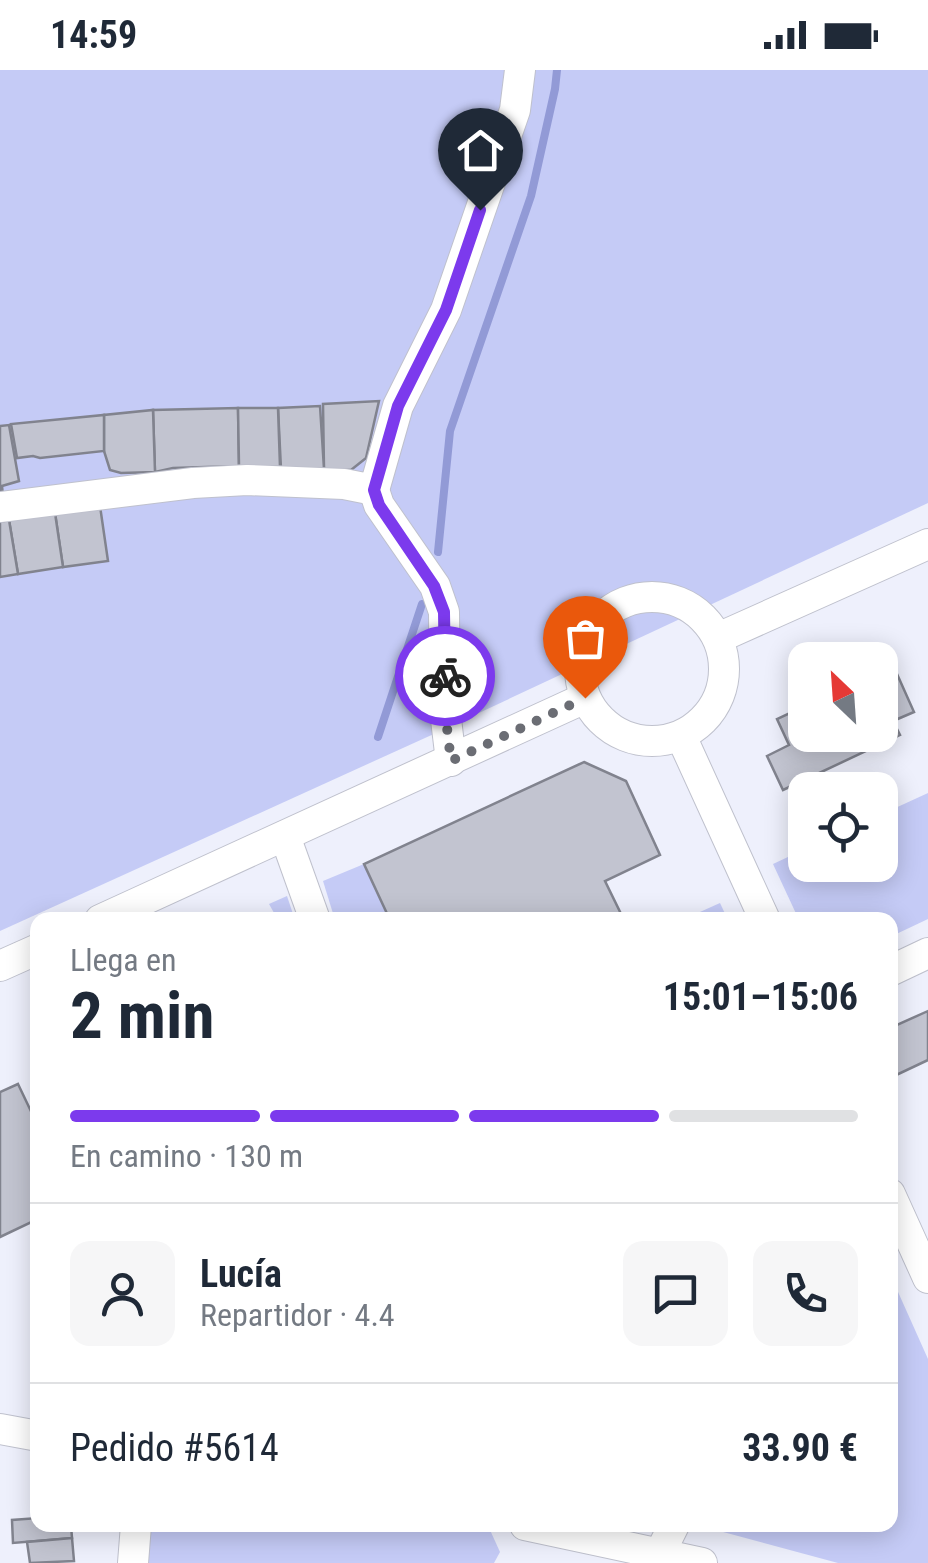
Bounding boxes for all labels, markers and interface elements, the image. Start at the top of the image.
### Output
text: 14:59 [50,13,137,57]
pin [438,108,523,211]
icon: home [453,123,508,178]
pin [543,596,628,699]
icon: bag [558,611,613,666]
courier [395,626,495,726]
north arrow [788,642,898,752]
map controls [788,642,898,882]
icon: bike [418,649,473,704]
button: locate [788,772,898,882]
text: Llega en [70,941,177,979]
text: 15:01–15:06 [663,975,858,1019]
text: 2 min [70,978,214,1054]
text: En camino · 130 m [70,1137,303,1175]
button: person [70,1241,175,1346]
button: chat [623,1241,728,1346]
button: phone [753,1241,858,1346]
text: Lucía [200,1252,282,1296]
text: Repartidor · 4.4 [200,1296,395,1334]
text: Pedido #5614 [70,1426,279,1470]
text: 33.90 € [742,1426,858,1470]

